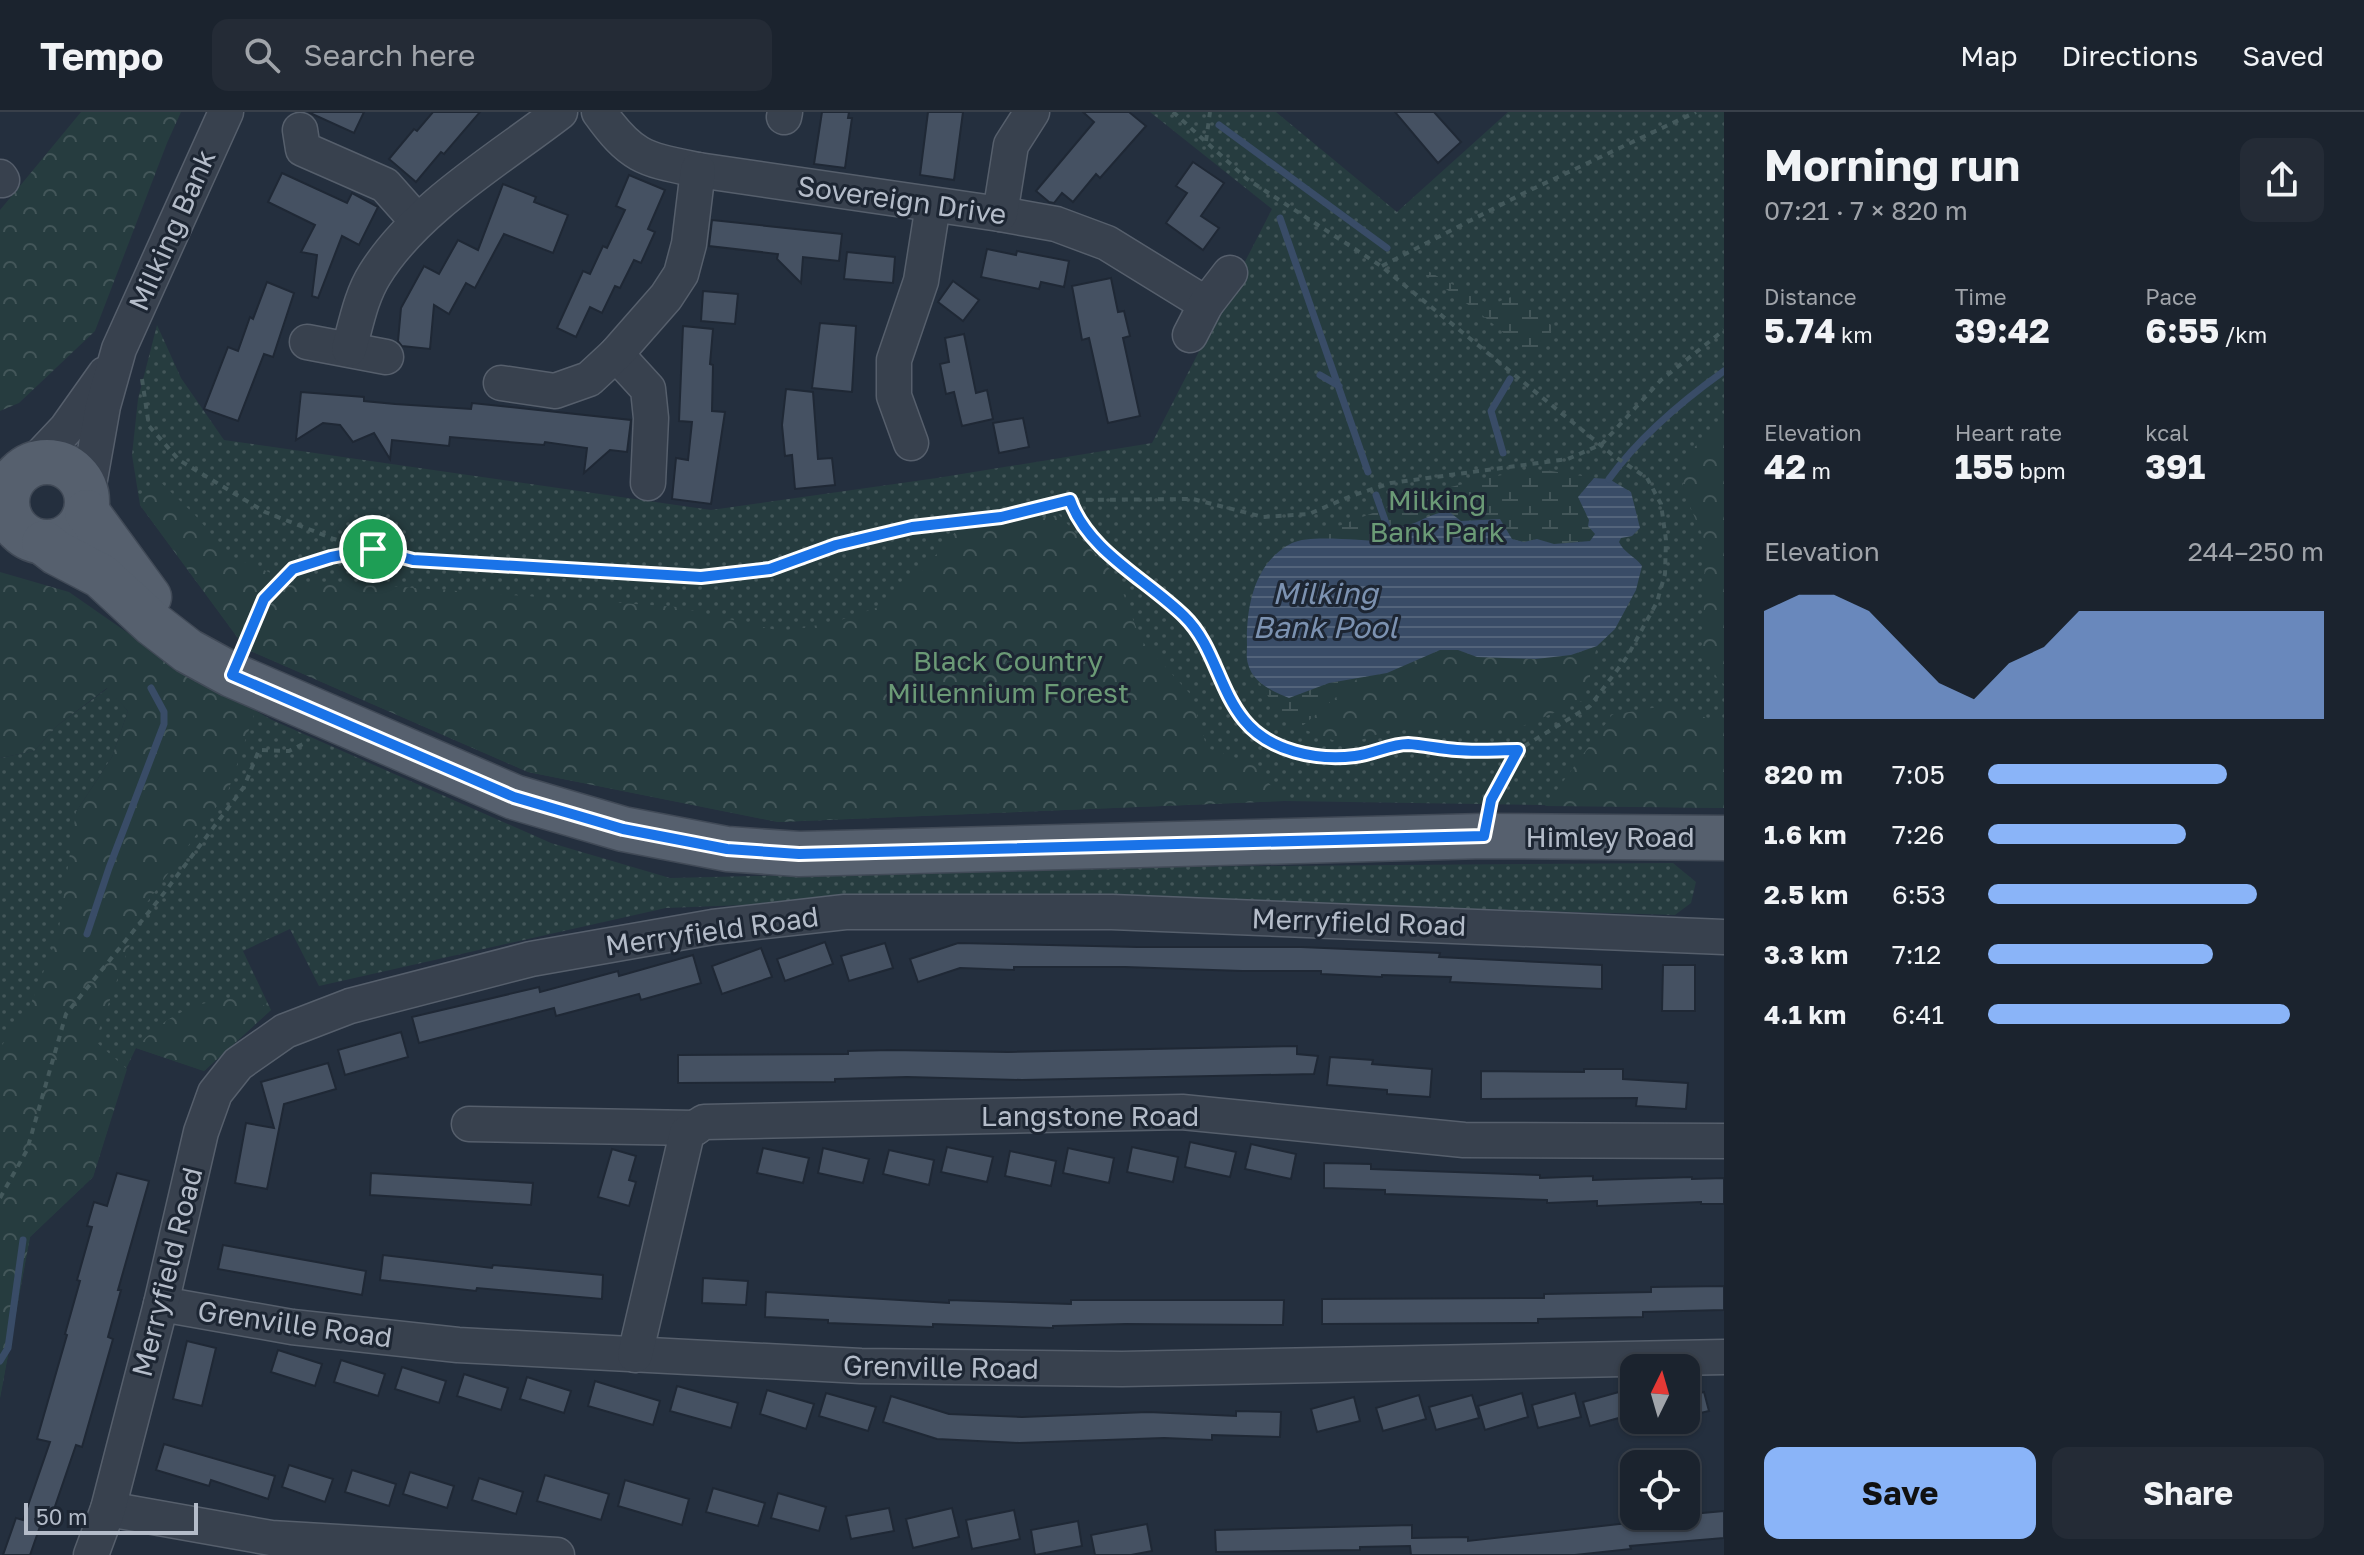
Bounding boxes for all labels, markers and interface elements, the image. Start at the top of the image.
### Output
search box [212,19,772,91]
text: Tempo [40,33,164,78]
icon: search [240,33,284,77]
text: Search here [304,37,475,73]
text: Map [1960,39,2017,72]
text: Directions [2061,39,2198,72]
text: Saved [2242,39,2324,72]
text: Morning run [1764,138,2020,191]
button: share [2240,138,2324,222]
street label: Milking Bank [121,144,222,316]
street label: Sovereign Drive [795,169,1009,231]
text: 07:21 · 7 × 820 m [1764,195,1968,226]
text: Distance [1764,283,1856,310]
text: Time [1955,283,2006,310]
text: Pace [2145,283,2197,310]
text: 5.74 [1764,310,1835,350]
text: 39:42 [1955,310,2050,350]
text: 6:55 [2145,310,2219,350]
text: km [1835,321,1873,348]
text: /km [2219,321,2267,348]
text: Elevation [1764,419,1862,446]
text: Heart rate [1955,419,2062,446]
text: kcal [2145,419,2189,446]
text: 42 [1764,446,1806,486]
text: 155 [1955,446,2014,486]
text: 391 [2145,446,2205,486]
text: m [1806,457,1831,484]
text: bpm [2014,457,2066,484]
park label: Milking Bank Park [1369,483,1505,548]
pin [339,515,407,583]
icon: arrive [351,527,395,571]
text: Elevation [1764,536,1880,567]
text: 244–250 m [2188,536,2324,567]
water label: Milking Bank Pool [1253,575,1399,645]
park label: Black Country Millennium Forest [887,644,1129,709]
text: 820 m [1764,759,1843,790]
text: 7:05 [1892,759,1945,790]
text: 1.6 km [1764,819,1847,850]
text: 7:26 [1892,819,1944,850]
street label: Himley Road [1525,820,1695,853]
text: 2.5 km [1764,879,1848,910]
text: 6:53 [1892,879,1946,910]
street label: Merryfield Road [603,899,821,962]
street label: Merryfield Road [1251,901,1467,942]
text: 3.3 km [1764,939,1848,970]
text: 7:12 [1892,939,1941,970]
text: 4.1 km [1764,999,1846,1030]
text: 6:41 [1892,999,1944,1030]
street label: Langstone Road [981,1099,1199,1132]
street label: Merryfield Road [125,1164,208,1380]
street label: Grenville Road [196,1294,394,1353]
street label: Grenville Road [843,1348,1039,1385]
north arrow [1620,1354,1700,1434]
map controls [1620,1354,1700,1530]
button: Save [1764,1447,2036,1539]
button: Share [2052,1447,2324,1539]
button: locate [1620,1450,1700,1530]
scale bar [24,1499,198,1535]
text: 50 m [36,1503,87,1530]

